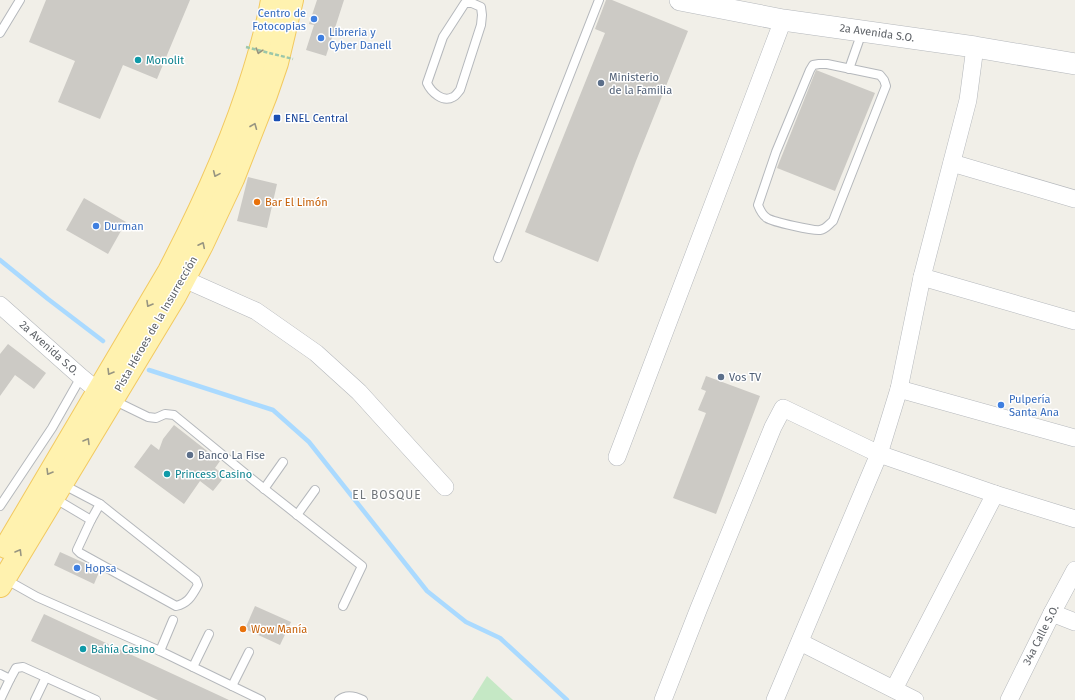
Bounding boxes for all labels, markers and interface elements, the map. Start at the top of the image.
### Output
place label: Centro de Fotocopias [252,7,306,33]
marker: Centro de Fotocopias [309,14,319,24]
street label: 2a Avenida S.O. [839,21,916,45]
place label: Libreria y Cyber Danell [329,26,392,52]
marker: Libreria y Cyber Danell [316,33,326,43]
one-way arrow [255,48,264,55]
place label: Monolit [146,54,184,67]
marker: Monolit [133,55,143,65]
place label: Ministerio de la Familia [609,71,672,97]
marker: Ministerio de la Familia [596,78,606,88]
place label: ENEL Central [285,112,348,125]
marker: ENEL Central [272,113,282,123]
one-way arrow [250,122,258,129]
one-way arrow [213,169,221,177]
place label: Bar El Limón [265,196,328,209]
marker: Bar El Limón [252,197,262,207]
place label: Durman [104,220,144,233]
marker: Durman [91,221,101,231]
one-way arrow [197,241,205,249]
street label: Pista Héroes de la Insurrección [112,254,200,394]
one-way arrow [147,300,154,307]
street label: 2a Avenida S.O. [17,318,82,378]
one-way arrow [107,368,114,375]
place label: Vos TV [729,371,762,384]
marker: Vos TV [716,372,726,382]
place label: Pulpería Santa Ana [1009,393,1059,419]
marker: Pulpería Santa Ana [996,400,1006,410]
one-way arrow [82,438,90,445]
place label: Banco La Fise [198,449,265,462]
marker: Banco La Fise [185,450,195,460]
one-way arrow [46,468,54,475]
place label: Princess Casino [175,468,252,481]
marker: Princess Casino [162,469,172,479]
district label: EL BOSQUE [352,488,422,502]
one-way arrow [15,549,22,556]
place label: Hopsa [85,562,116,575]
marker: Hopsa [72,563,82,573]
street label: 34a Calle S.O. [1020,602,1062,667]
place label: Wow Manía [251,623,307,636]
marker: Wow Manía [238,624,248,634]
place label: Bahía Casino [91,643,155,656]
marker: Bahía Casino [78,644,88,654]

